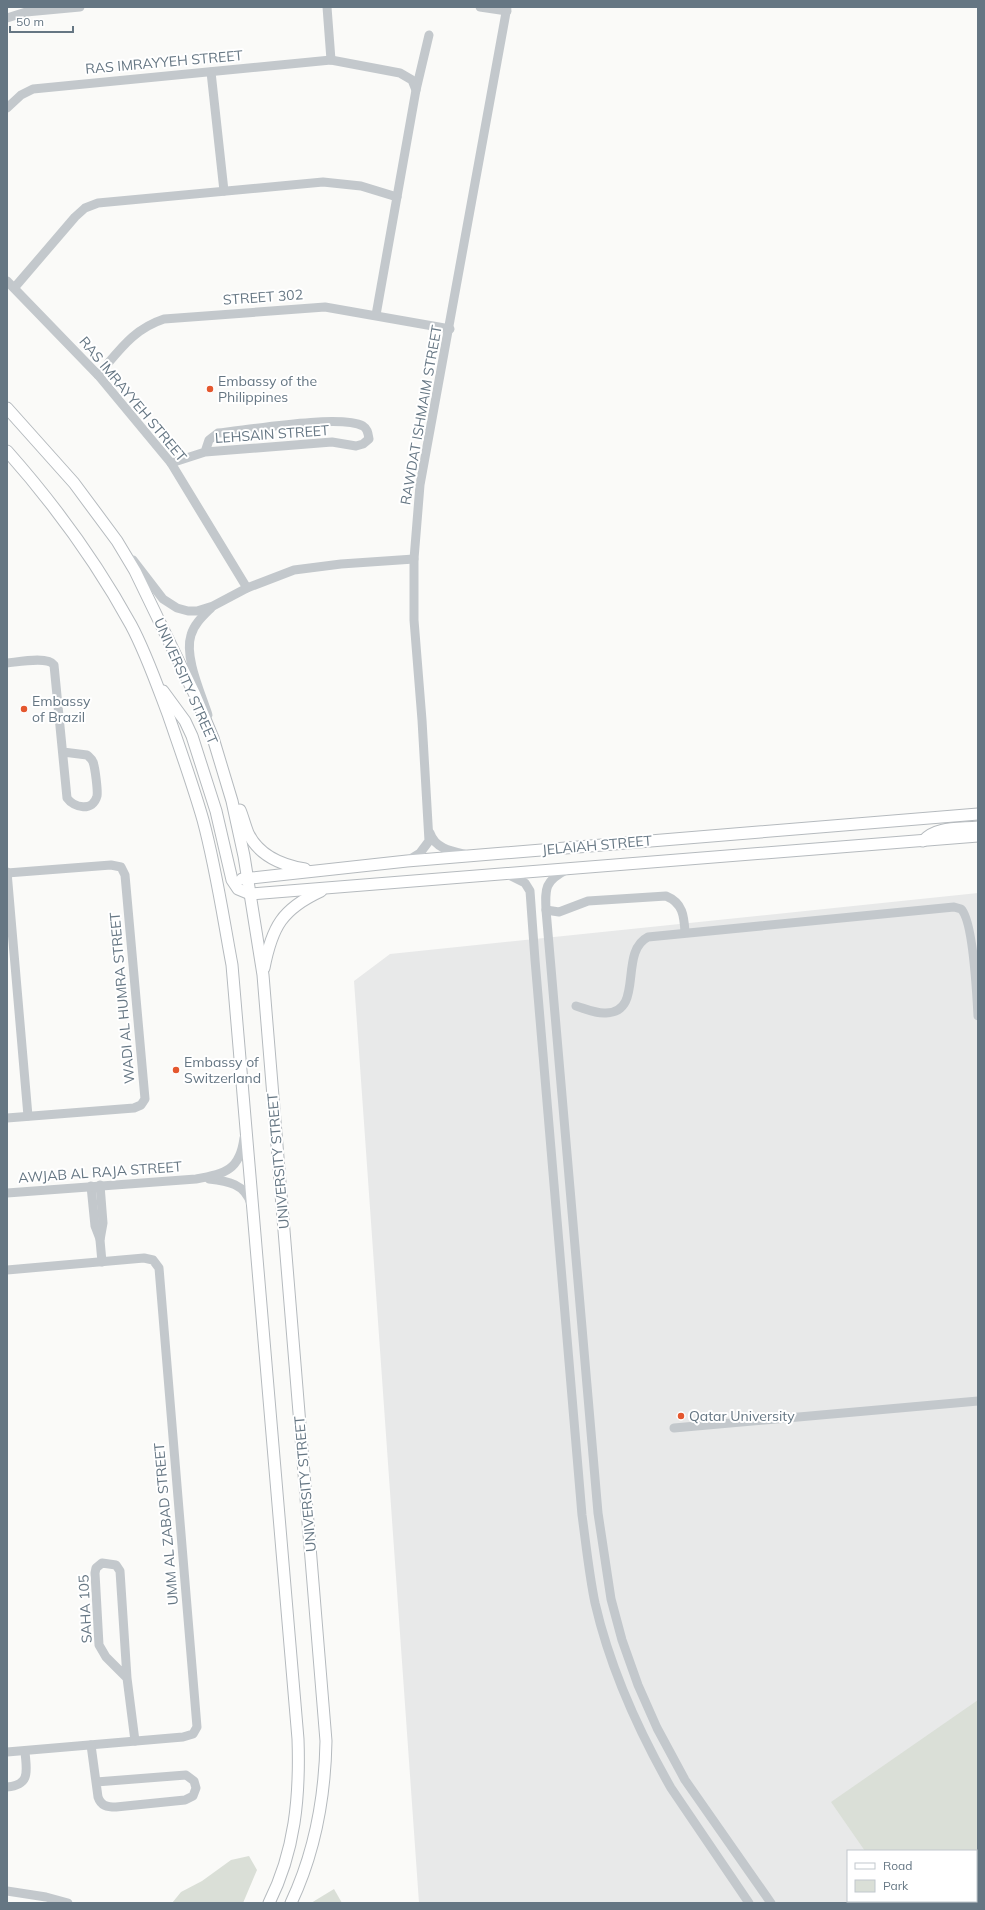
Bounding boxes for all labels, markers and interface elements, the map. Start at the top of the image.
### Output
scale bar [10,8,73,34]
text: 50 m [16,14,44,29]
street label: RAS IMRAYYEH STREET [85,46,244,78]
street label: STREET 302 [222,285,304,309]
street label: RAWDAT ISHMAIM STREET [396,323,446,506]
street label: RAS IMRAYYEH STREET [75,333,191,466]
place label: Embassy of the Philippines [218,372,317,406]
marker: Embassy of the Philippines [205,384,215,394]
street label: LEHSAIN STREET [214,421,330,447]
street label: UNIVERSITY STREET [150,615,222,747]
place label: Embassy of Brazil [32,692,91,726]
marker: Embassy of Brazil [19,704,29,714]
street label: JELAIAH STREET [541,831,653,859]
street label: WADI AL HUMRA STREET [105,911,138,1085]
place label: Embassy of Switzerland [184,1053,261,1087]
marker: Embassy of Switzerland [171,1065,181,1075]
street label: UNIVERSITY STREET [263,1092,293,1230]
street label: AWJAB AL RAJA STREET [18,1157,183,1187]
place label: Qatar University [689,1407,795,1425]
marker: Qatar University [676,1411,686,1421]
street label: UNIVERSITY STREET [290,1415,320,1553]
street label: UMM AL ZABAD STREET [150,1441,182,1606]
street label: SAHA 105 [74,1574,96,1644]
legend [847,1850,977,1902]
text: Road [883,1858,912,1873]
text: Park [883,1878,909,1893]

